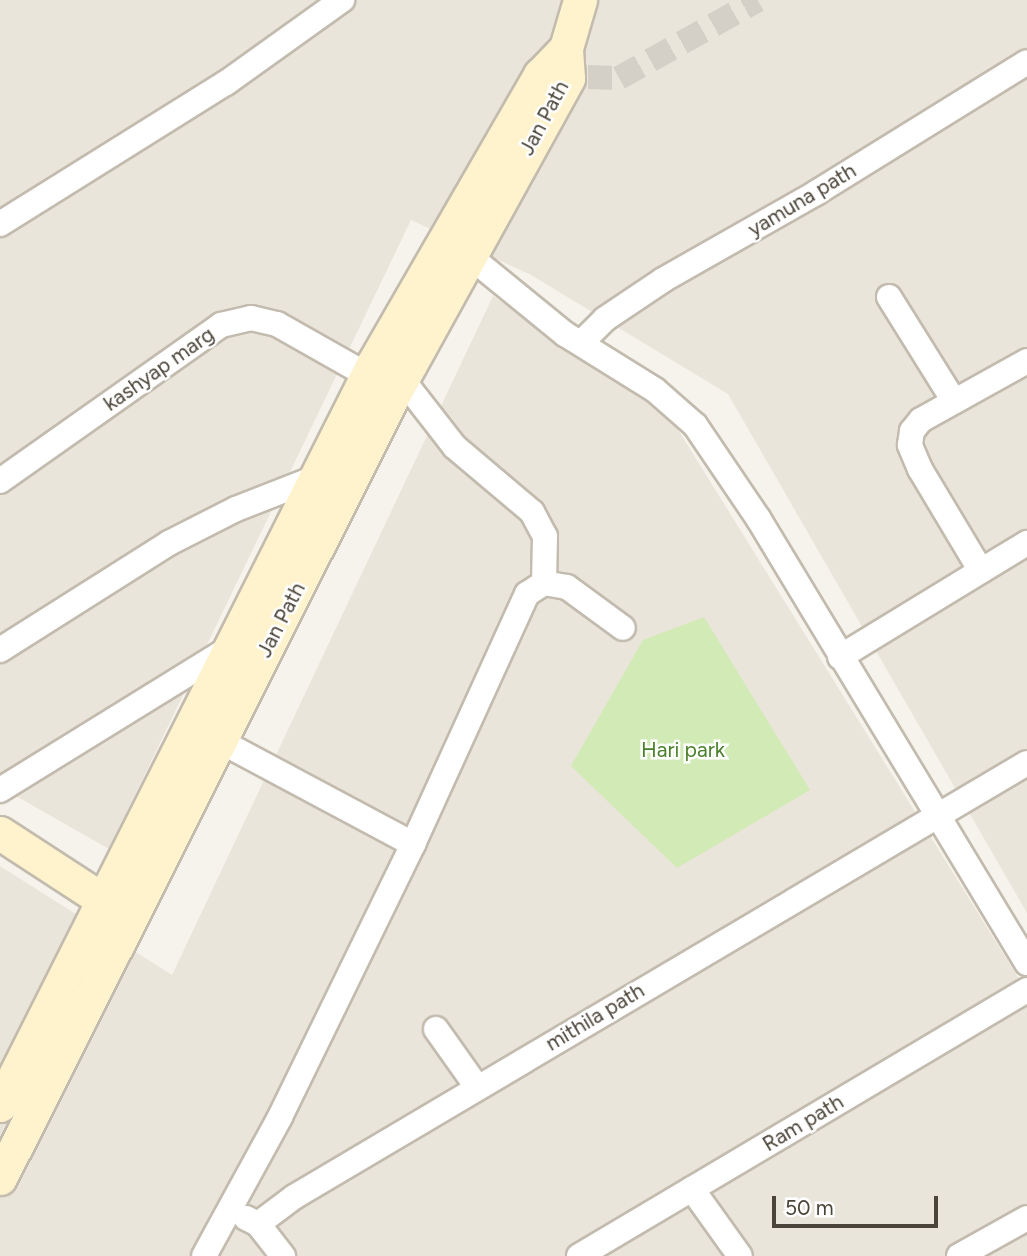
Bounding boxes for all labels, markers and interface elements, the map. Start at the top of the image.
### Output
street label: Jan Path [514,76,574,160]
street label: yamuna path [743,158,861,242]
street label: kashyap marg [99,322,219,416]
street label: Jan Path [251,578,311,662]
park label: Hari park [641,737,725,763]
street label: mithila path [541,978,649,1056]
street label: Ram path [758,1089,848,1157]
scale bar [775,1182,941,1226]
text: 50 m [785,1195,834,1220]

